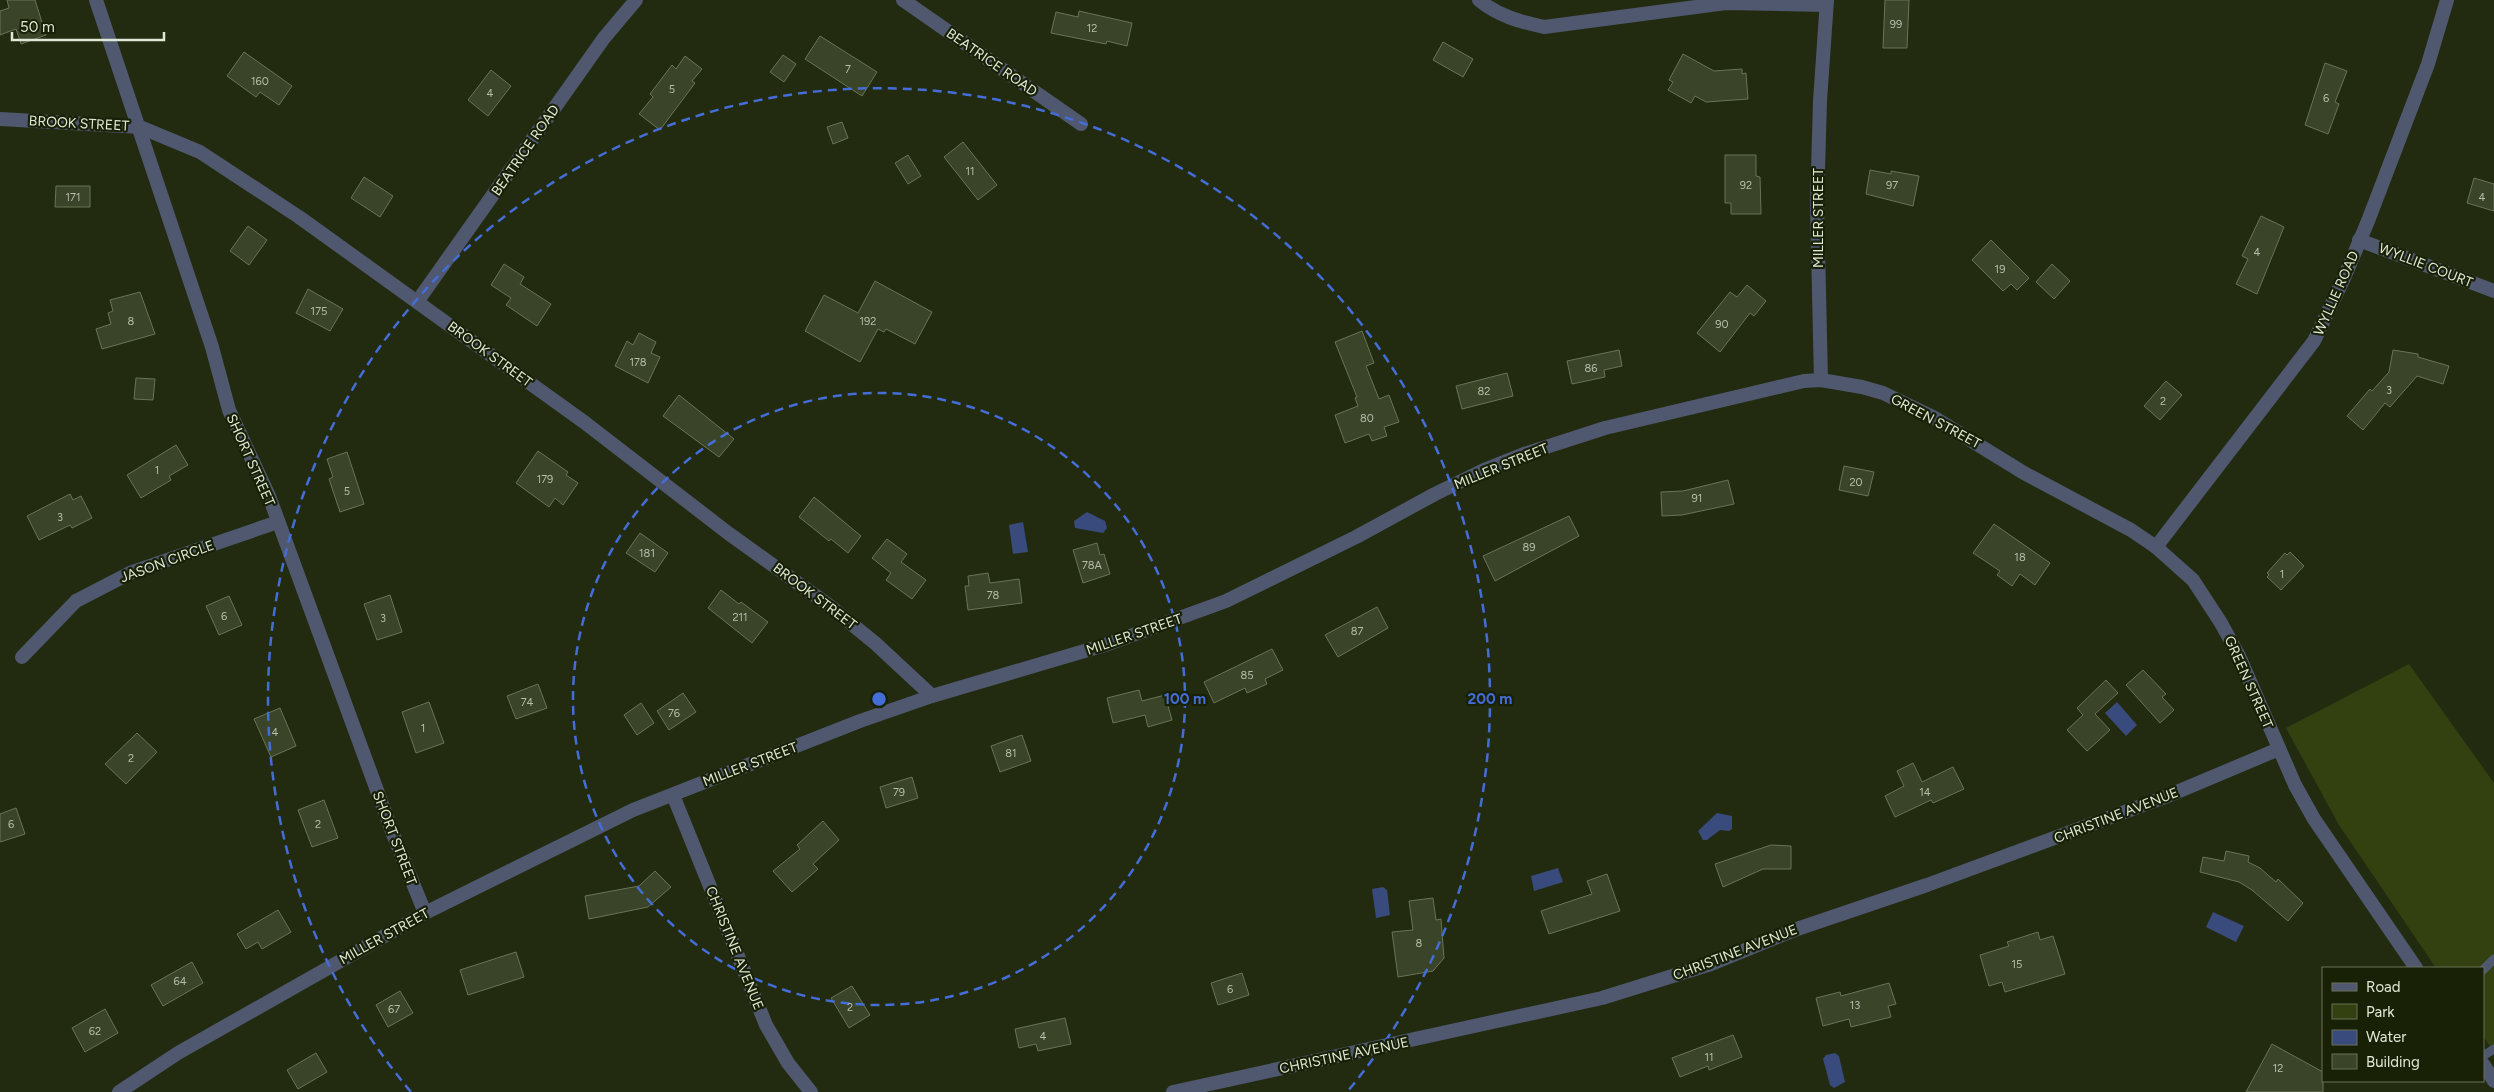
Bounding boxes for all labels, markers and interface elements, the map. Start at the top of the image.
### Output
scale bar [12,10,165,42]
text: 50 m [20,18,55,36]
house number: 99 [1890,18,1902,31]
house number: 12 [1087,22,1097,35]
street label: BEATRICE ROAD [943,25,1040,100]
house number: 7 [845,63,851,76]
house number: 160 [251,75,269,88]
house number: 5 [669,83,675,96]
house number: 4 [487,87,494,100]
house number: 6 [2323,92,2329,105]
street label: BEATRICE ROAD [488,102,563,199]
street label: BROOK STREET [28,112,130,135]
house number: 11 [965,165,975,178]
street label: MILLER STREET [1810,168,1827,268]
house number: 92 [1740,179,1752,192]
house number: 97 [1886,179,1898,192]
house number: 171 [66,191,81,204]
house number: 4 [2479,191,2486,204]
street label: WYLLIE COURT [2376,240,2475,291]
house number: 4 [2254,246,2261,259]
street label: WYLLIE ROAD [2310,248,2363,338]
house number: 19 [1995,263,2005,276]
house number: 175 [311,305,327,318]
house number: 8 [128,315,135,328]
house number: 192 [860,315,876,328]
street label: BROOK STREET [444,318,536,391]
house number: 90 [1715,318,1729,331]
house number: 178 [629,356,647,369]
house number: 86 [1585,362,1597,375]
house number: 3 [2386,384,2392,397]
house number: 82 [1478,385,1490,398]
street label: GREEN STREET [1888,391,1984,452]
house number: 2 [2160,395,2166,408]
street label: SHORT STREET [223,411,279,509]
house number: 80 [1360,412,1374,425]
street label: MILLER STREET [1452,440,1551,493]
house number: 1 [155,464,159,477]
house number: 179 [537,473,553,486]
house number: 20 [1849,476,1863,489]
house number: 5 [344,485,350,498]
house number: 91 [1692,492,1702,505]
house number: 3 [57,511,63,524]
street label: JASON CIRCLE [118,537,216,586]
house number: 89 [1523,541,1535,554]
house number: 181 [639,547,655,560]
house number: 18 [2014,551,2026,564]
street label: BROOK STREET [769,559,860,634]
house number: 78A [1082,559,1103,572]
house number: 1 [2280,568,2284,581]
house number: 78 [987,589,1000,602]
house number: 6 [221,610,227,623]
street label: MILLER STREET [1084,610,1185,659]
house number: 211 [732,611,748,624]
house number: 3 [380,612,386,625]
house number: 87 [1351,625,1363,638]
street label: GREEN STREET [2221,633,2277,731]
house number: 85 [1240,669,1254,682]
centre of rings [870,690,888,708]
text: 100 m [1164,690,1206,708]
text: 200 m [1468,690,1512,708]
house number: 74 [521,696,534,709]
house number: 76 [668,707,680,720]
house number: 1 [421,722,425,735]
house number: 4 [272,726,279,739]
street label: MILLER STREET [700,738,800,790]
house number: 81 [1005,747,1017,760]
house number: 2 [128,752,134,765]
street label: CHRISTINE AVENUE [2052,784,2181,847]
house number: 79 [893,786,905,799]
house number: 14 [1919,786,1931,799]
street label: SHORT STREET [369,789,420,888]
house number: 6 [8,818,14,831]
house number: 2 [315,818,321,831]
street label: CHRISTINE AVENUE [702,884,767,1012]
street label: MILLER STREET [336,905,432,968]
street label: CHRISTINE AVENUE [1671,921,1800,984]
house number: 8 [1416,937,1423,950]
house number: 15 [2012,958,2022,971]
legend [2322,967,2484,1082]
house number: 64 [173,975,187,988]
text: Road [2366,978,2401,996]
house number: 6 [1227,983,1233,996]
house number: 13 [1850,999,1860,1012]
house number: 2 [847,1001,853,1014]
house number: 67 [388,1003,400,1016]
text: Park [2366,1003,2395,1021]
house number: 62 [89,1025,101,1038]
text: Water [2366,1028,2406,1046]
house number: 4 [1040,1030,1047,1043]
street label: CHRISTINE AVENUE [1278,1033,1410,1077]
house number: 11 [1704,1051,1714,1064]
text: Building [2366,1053,2420,1071]
house number: 12 [2273,1062,2283,1075]

